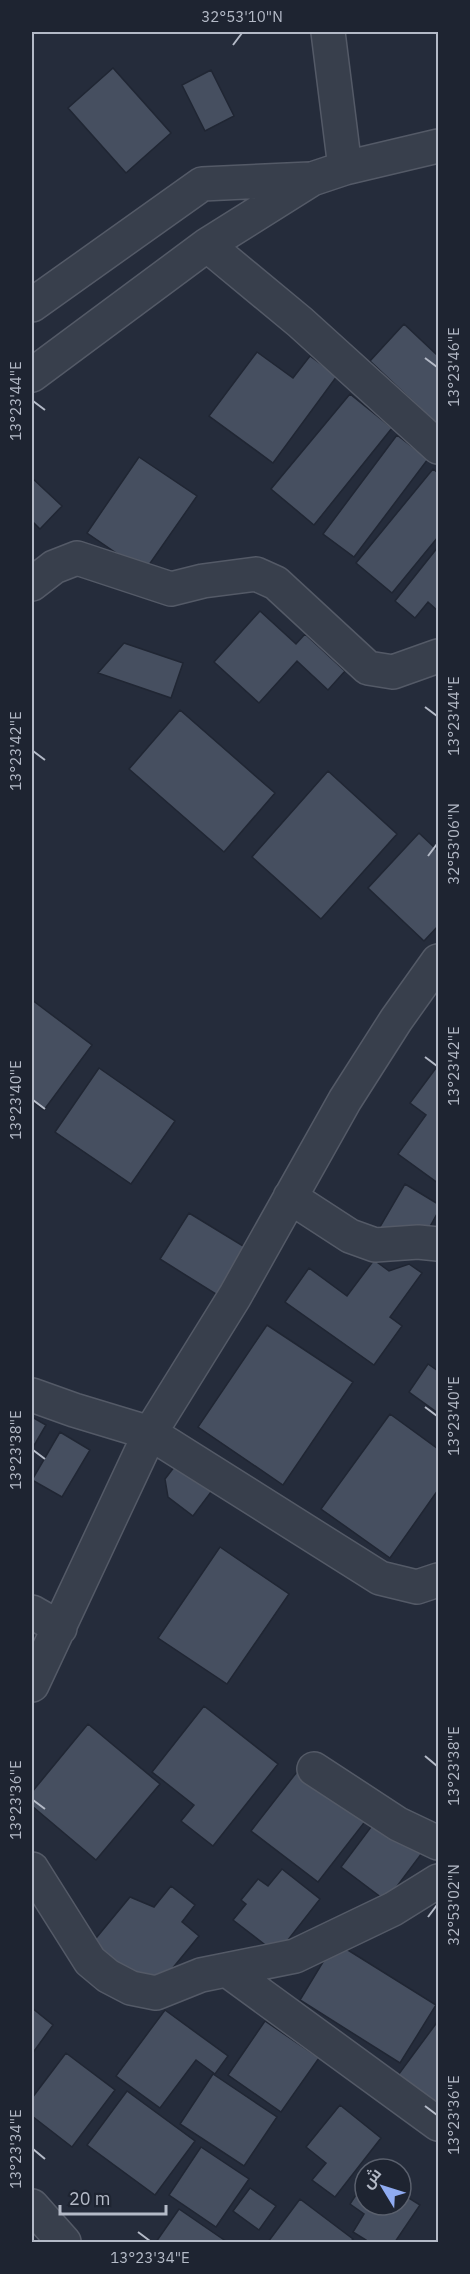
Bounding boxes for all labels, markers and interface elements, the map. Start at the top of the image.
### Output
text: 32°53'10"N [201,7,283,26]
text: 13°23'46"E [444,327,463,407]
text: 13°23'44"E [6,361,25,441]
text: 13°23'44"E [444,676,463,756]
text: 13°23'42"E [6,711,25,791]
text: 32°53'06"N [444,803,463,885]
text: 13°23'42"E [444,1026,463,1106]
text: 13°23'40"E [6,1060,25,1140]
text: 13°23'40"E [444,1376,463,1456]
text: 13°23'38"E [6,1410,25,1490]
text: 13°23'38"E [444,1726,463,1806]
text: 13°23'36"E [6,1760,25,1840]
text: 32°53'02"N [444,1864,463,1946]
text: 13°23'36"E [444,2075,463,2155]
text: 13°23'34"E [6,2109,25,2189]
north arrow [353,2157,413,2217]
text: ش [357,2164,385,2192]
scale bar [60,2178,166,2216]
text: 20 m [69,2187,111,2210]
text: 13°23'34"E [110,2248,190,2267]

